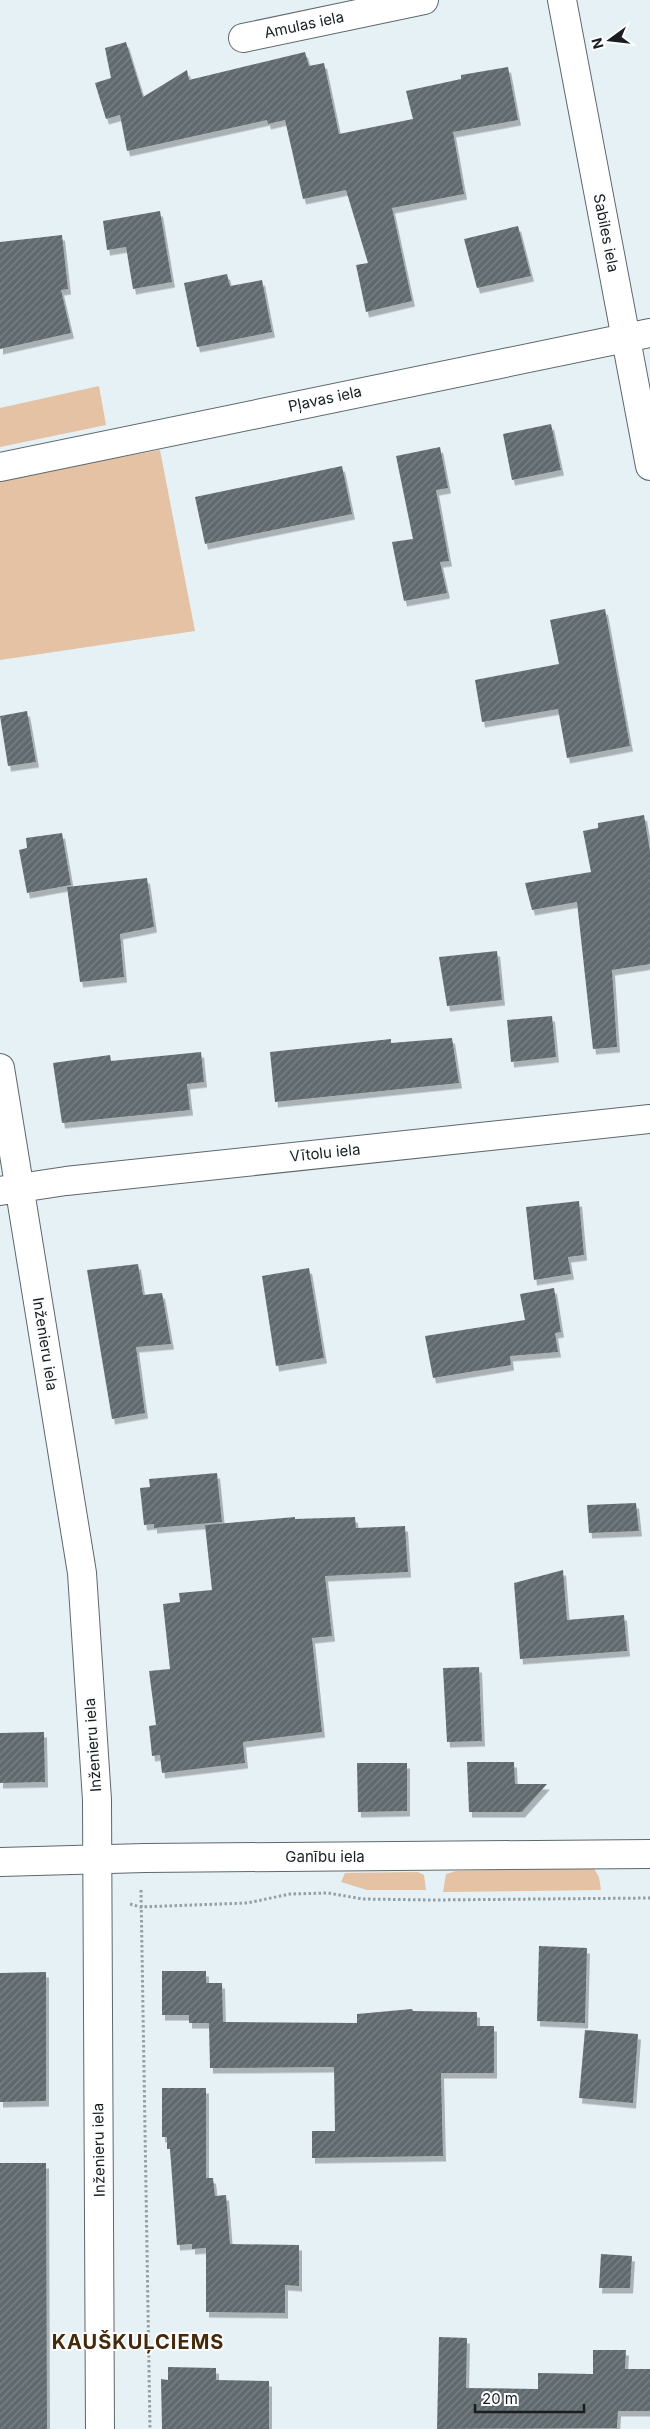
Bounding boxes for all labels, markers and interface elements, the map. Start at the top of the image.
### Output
street label: Amulas iela [262,7,345,42]
north arrow [585,15,635,65]
text: N [587,36,607,51]
street label: Sabiles iela [590,192,623,274]
street label: Pļavas iela [286,381,363,416]
street label: Vītolu iela [289,1139,361,1166]
street label: Inženieru iela [29,1296,62,1392]
street label: Inženieru iela [80,1697,105,1793]
street label: Ganību iela [285,1847,365,1866]
street label: Inženieru iela [88,2103,109,2197]
district label: KAUŠKUĻCIEMS [52,2330,224,2354]
scale bar [475,2382,584,2414]
text: 20 m [482,2389,518,2408]

